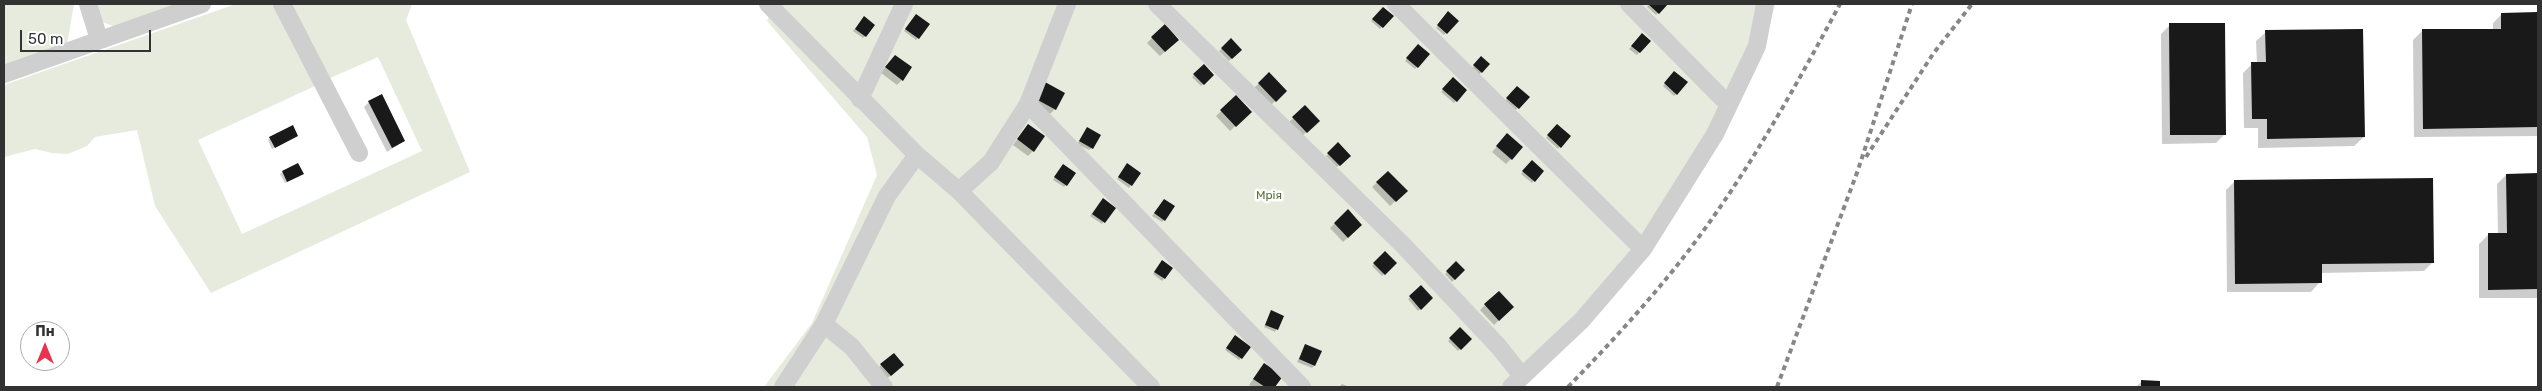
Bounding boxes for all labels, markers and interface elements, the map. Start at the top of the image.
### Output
scale bar [22,20,154,52]
text: 50 m [28,30,63,48]
park label: Мрія [1256,189,1282,203]
north arrow [20,321,70,371]
text: Пн [35,323,55,340]

